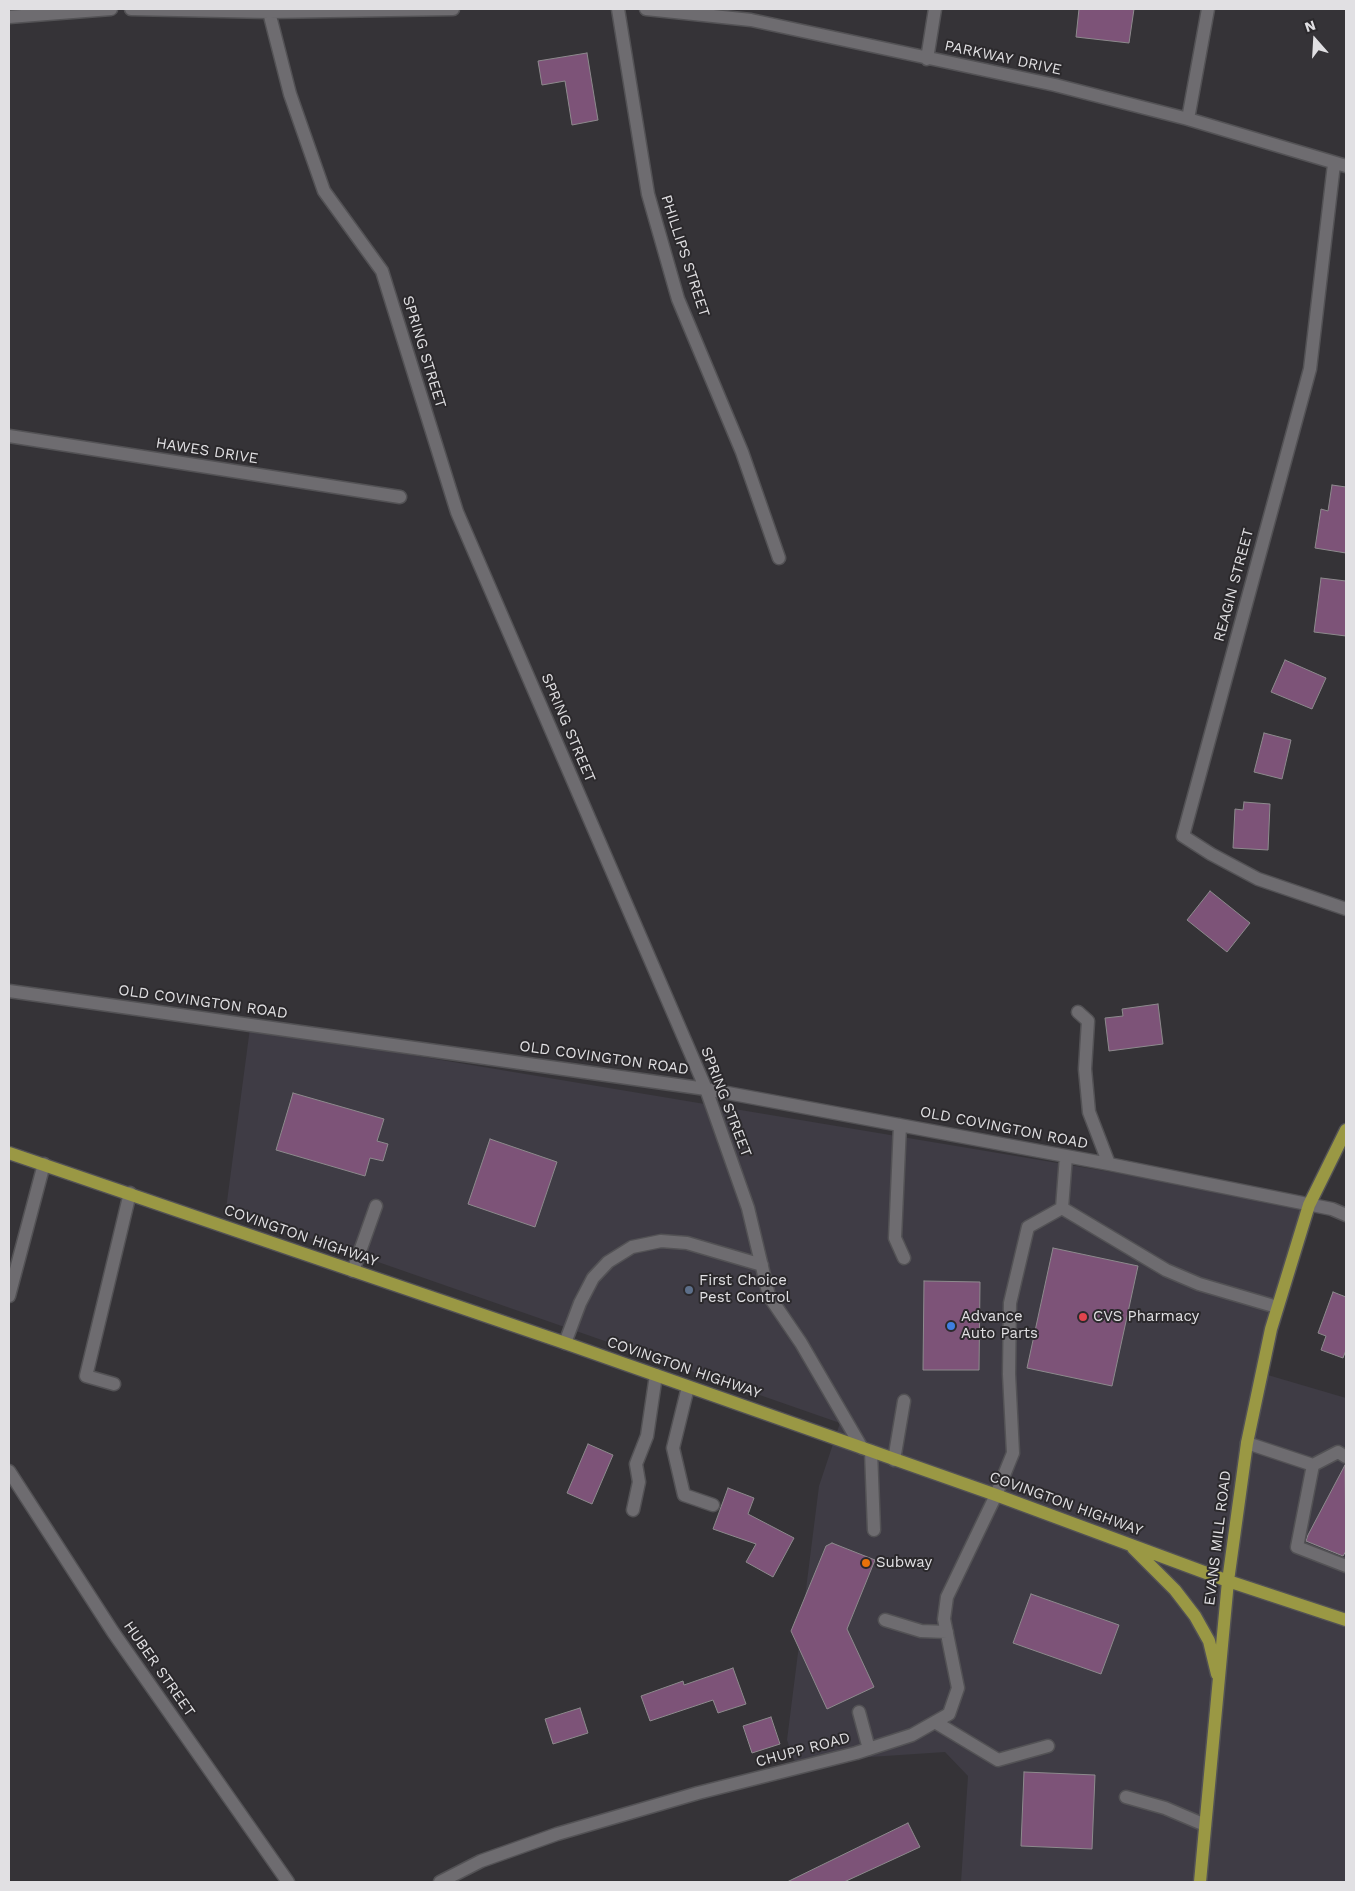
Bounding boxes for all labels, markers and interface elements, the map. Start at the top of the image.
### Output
north arrow [1290,15,1340,65]
text: N [1303,17,1318,35]
street label: PARKWAY DRIVE [943,37,1063,79]
street label: PHILLIPS STREET [657,193,713,319]
street label: SPRING STREET [398,294,450,410]
street label: HAWES DRIVE [154,434,260,468]
street label: REAGIN STREET [1210,526,1258,644]
street label: SPRING STREET [537,671,599,785]
street label: OLD COVINGTON ROAD [117,981,289,1023]
street label: OLD COVINGTON ROAD [518,1037,690,1079]
street label: SPRING STREET [697,1044,755,1160]
street label: OLD COVINGTON ROAD [918,1103,1090,1153]
street label: COVINGTON HIGHWAY [222,1201,380,1271]
place label: First Choice Pest Control [699,1272,790,1307]
marker: First Choice Pest Control [683,1284,695,1296]
place label: Advance Auto Parts [961,1308,1038,1343]
place label: CVS Pharmacy [1093,1308,1199,1326]
marker: CVS Pharmacy [1077,1311,1089,1323]
marker: Advance Auto Parts [945,1320,957,1332]
street label: COVINGTON HIGHWAY [605,1333,763,1403]
street label: COVINGTON HIGHWAY [987,1468,1145,1540]
street label: EVANS MILL ROAD [1201,1469,1235,1607]
place label: Subway [876,1554,932,1572]
marker: Subway [860,1557,872,1569]
street label: HUBER STREET [119,1618,199,1720]
street label: CHUPP ROAD [754,1729,852,1771]

